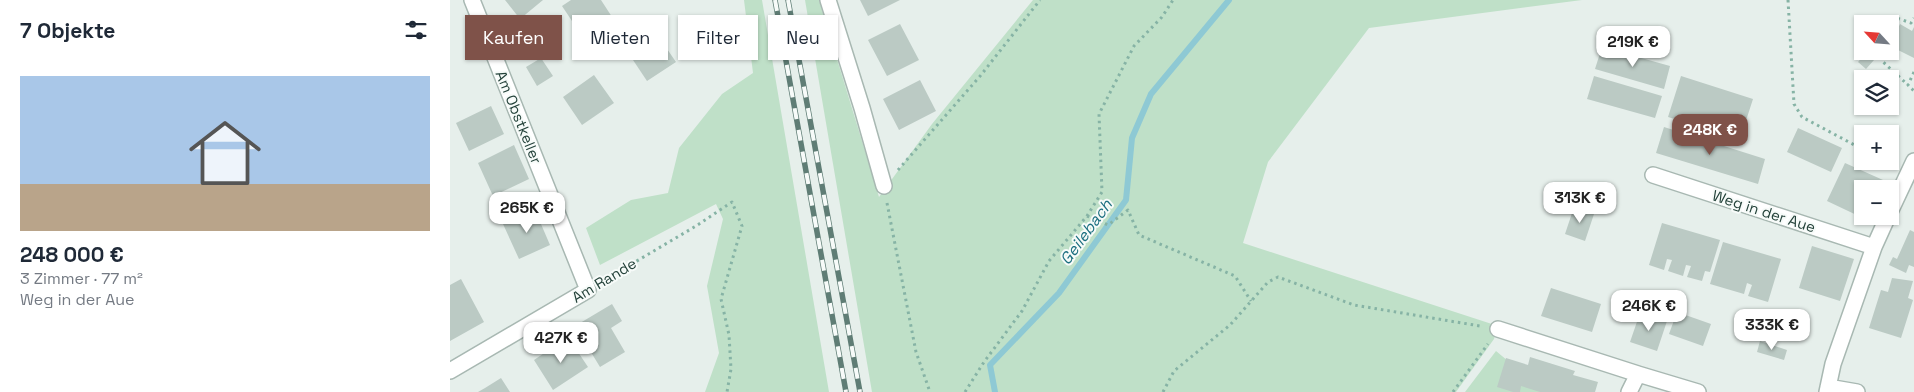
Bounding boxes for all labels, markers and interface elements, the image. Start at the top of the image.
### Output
chip: Kaufen [465,15,562,60]
chip: Mieten [572,15,668,60]
chip: Filter [678,15,758,60]
chip: Neu [768,15,838,60]
north arrow [1854,15,1899,60]
map controls [1854,15,1899,225]
icon: filters [402,16,430,44]
text: 7 Objekte [20,17,115,44]
pin: 219K € [1592,26,1674,68]
text: 219K € [1607,31,1659,52]
street label: Am Obstkeller [492,68,546,167]
button: layers [1854,70,1899,115]
icon: home [180,108,270,198]
pin: 248K € [1669,114,1751,156]
text: 248K € [1683,119,1737,140]
button: + [1854,125,1899,170]
button: − [1854,180,1899,225]
pin: 313K € [1539,182,1621,224]
street label: Weg in der Aue [1710,185,1818,237]
text: 313K € [1554,187,1606,208]
pin: 265K € [486,192,568,234]
water label: Geilebach [1055,194,1118,269]
text: 265K € [500,197,554,218]
text: 248 000 € [20,241,124,268]
street label: Am Rande [568,253,640,307]
text: 3 Zimmer · 77 m² [20,268,143,289]
text: Weg in der Aue [20,289,135,310]
pin: 246K € [1608,290,1690,332]
text: 246K € [1622,295,1676,316]
pin: 333K € [1731,308,1813,351]
text: 333K € [1745,314,1799,335]
pin: 427K € [520,322,602,364]
text: 427K € [534,327,588,348]

